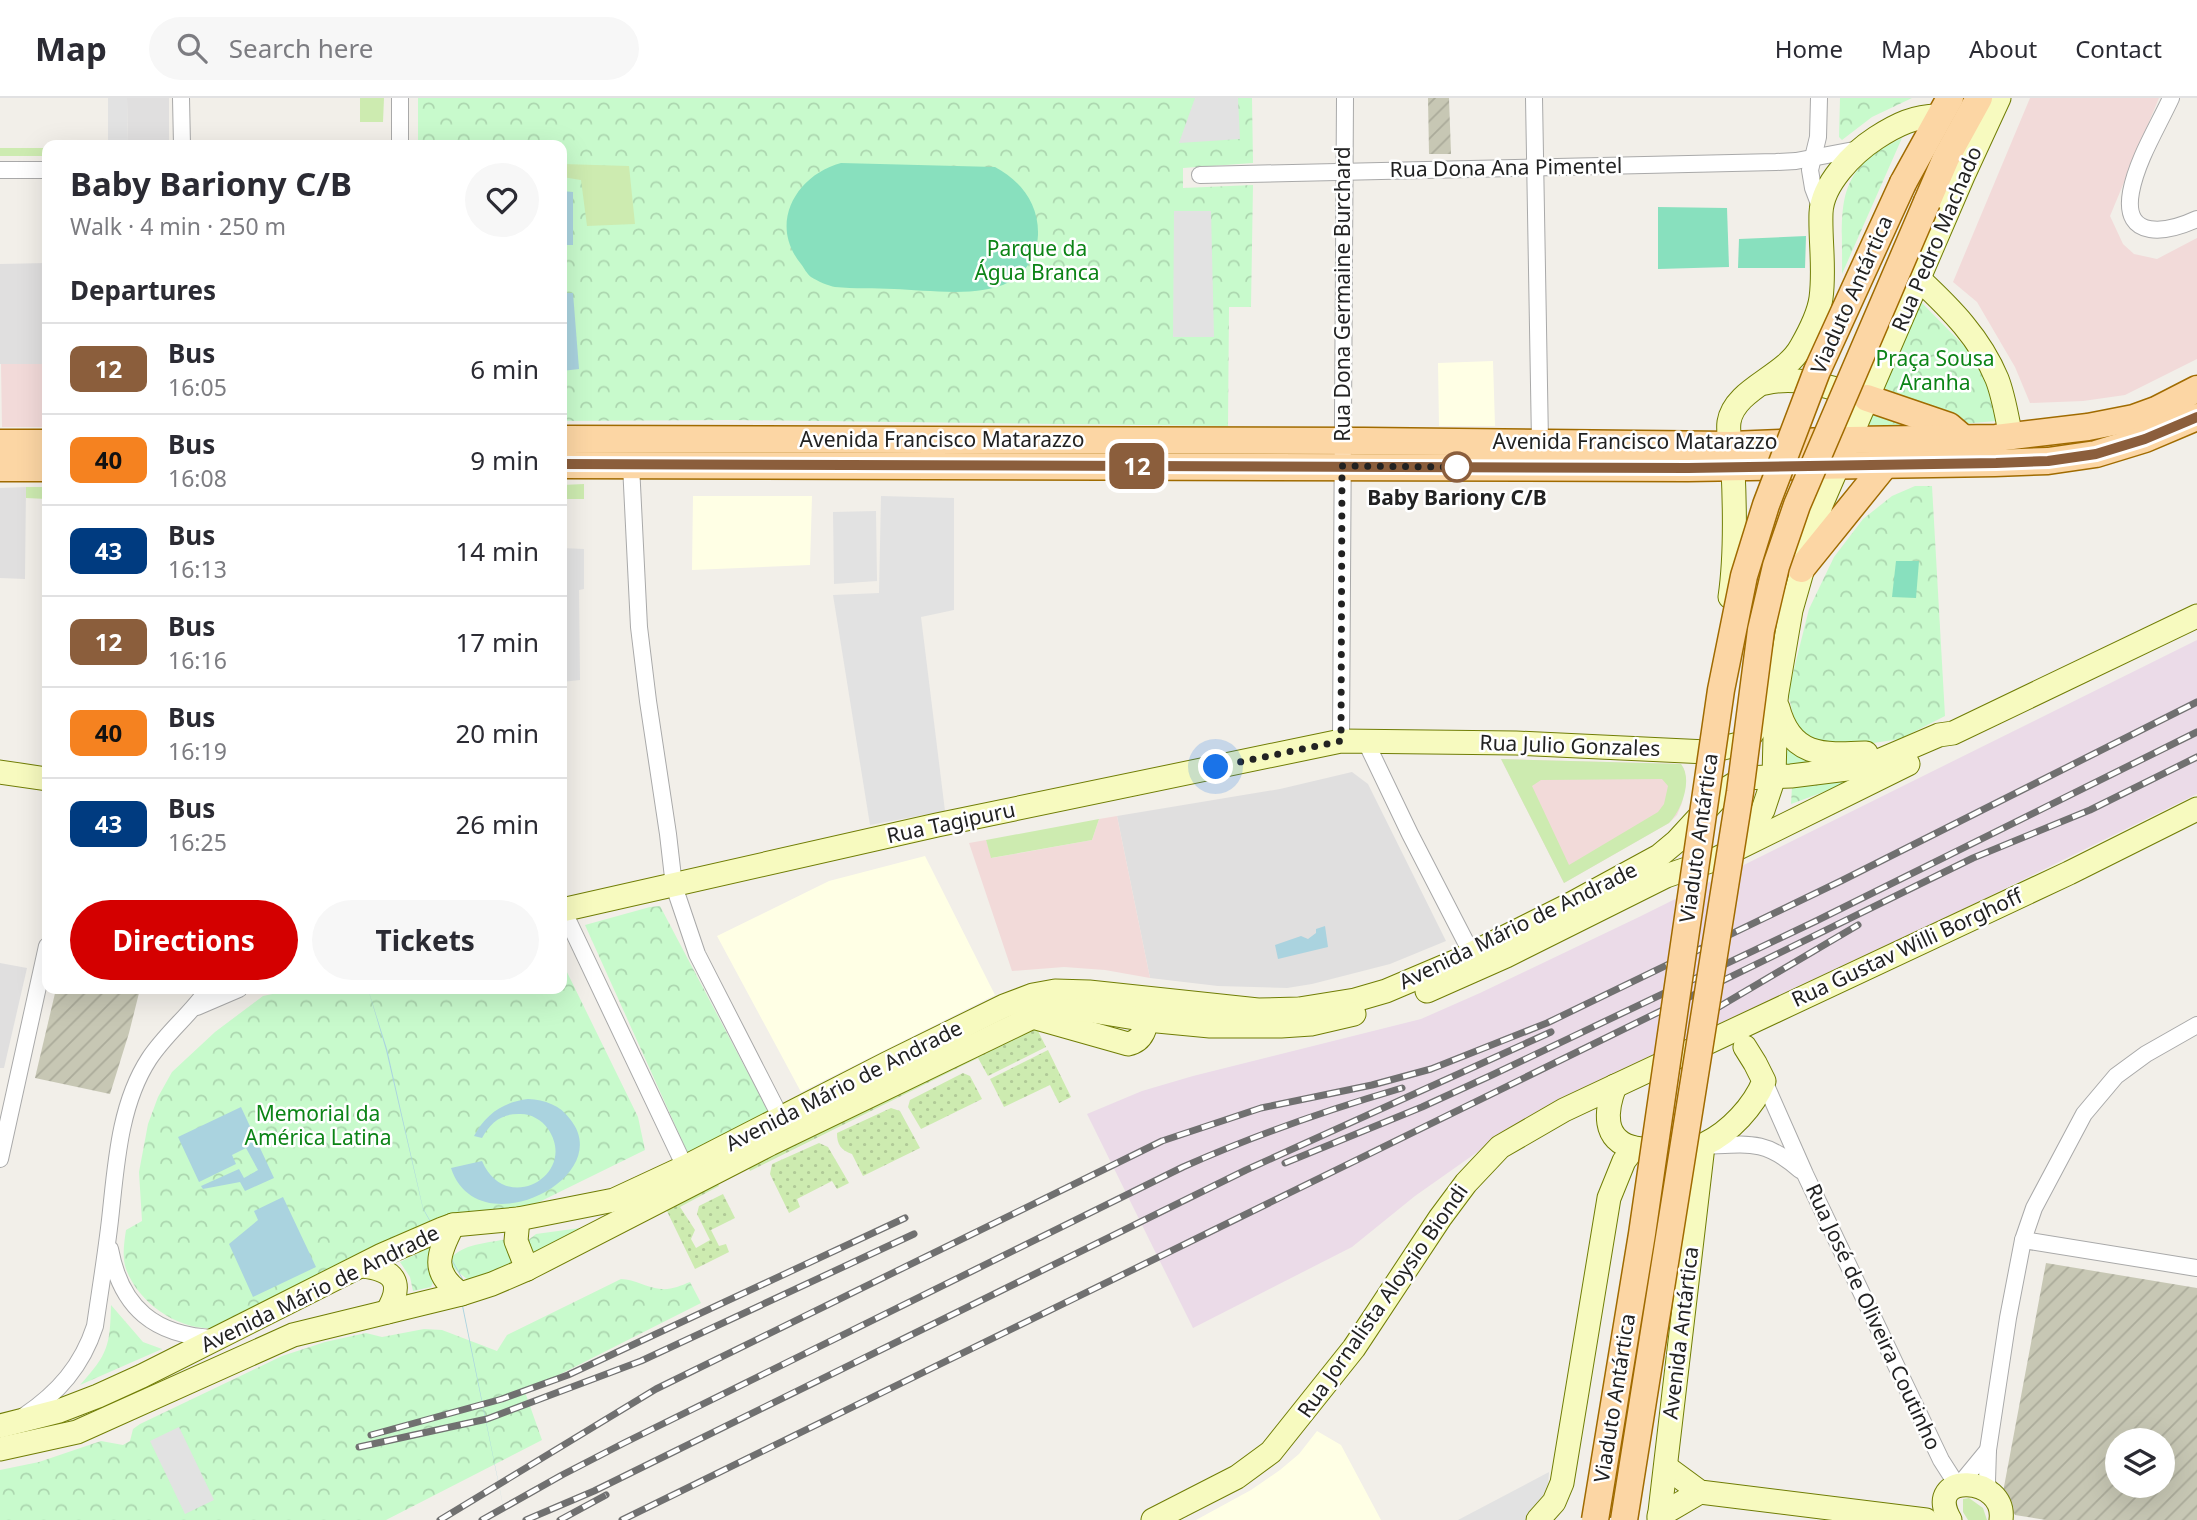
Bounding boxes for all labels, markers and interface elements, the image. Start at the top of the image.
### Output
search box [149,17,639,80]
text: Map [35,26,107,71]
icon: search [173,29,211,67]
text: Search here [229,30,373,66]
text: Home [1775,32,1843,65]
text: Map [1881,32,1931,65]
text: About [1969,32,2037,65]
text: Contact [2075,32,2162,65]
street label: Rua Pedro Machado [1884,142,1988,335]
street label: Rua Dona Germaine Burchard [1328,146,1356,442]
street label: Rua Dona Ana Pimentel [1389,151,1623,183]
text: Baby Bariony C/B [70,161,352,206]
button: heart [465,163,539,237]
text: Walk · 4 min · 250 m [70,210,286,242]
street label: Viaduto Antártica [1804,211,1899,378]
park label: Parque da Água Branca [974,234,1100,286]
text: Departures [70,272,216,308]
text: Bus [168,335,215,371]
park label: Praça Sousa Aranha [1875,344,1995,396]
text: 6 min [470,351,539,387]
text: 12 [95,352,122,385]
text: 16:05 [168,371,227,403]
street label: Avenida Francisco Matarazzo [800,425,1084,453]
text: Bus [168,426,215,462]
street label: Avenida Francisco Matarazzo [1493,427,1777,455]
text: 9 min [470,442,539,478]
text: 40 [95,443,122,476]
line badge: 12 [1106,443,1168,489]
text: 12 [1123,449,1151,482]
marker: Baby Bariony C/B [1442,452,1472,482]
text: 16:08 [168,462,227,494]
place label: Baby Bariony C/B [1367,483,1547,511]
text: Bus [168,517,215,553]
text: 14 min [455,533,539,569]
text: 43 [95,534,122,567]
text: 16:13 [168,553,227,585]
text: Bus [168,608,215,644]
text: 17 min [455,624,539,660]
text: 12 [95,625,122,658]
text: 16:16 [168,644,227,676]
text: Bus [168,699,215,735]
text: 20 min [455,715,539,751]
text: 40 [95,716,122,749]
street label: Rua Julio Gonzales [1479,728,1661,762]
text: 16:19 [168,735,227,767]
your location [1198,749,1233,784]
street label: Viaduto Antártica [1672,751,1724,924]
text: Bus [168,790,215,826]
street label: Rua Tagipuru [884,795,1018,849]
text: 26 min [455,806,539,842]
text: 43 [95,807,122,840]
text: 16:25 [168,826,227,858]
street label: Avenida Mário de Andrade [1394,855,1641,995]
street label: Rua Gustav Willi Borghoff [1787,881,2028,1013]
button: Directions [70,900,298,980]
button: Tickets [312,900,539,980]
street label: Avenida Mário de Andrade [721,1013,967,1157]
park label: Memorial da América Latina [245,1099,391,1151]
street label: Rua Jornalista Aloysio Biondi [1291,1178,1474,1423]
street label: Rua José de Oliveira Coutinho [1800,1179,1948,1454]
street label: Avenida Mário de Andrade [196,1218,443,1358]
street label: Avenida Antártica [1656,1245,1704,1421]
street label: Viaduto Antártica [1587,1311,1641,1484]
map controls [2105,1428,2175,1498]
button: layers [2105,1428,2175,1498]

